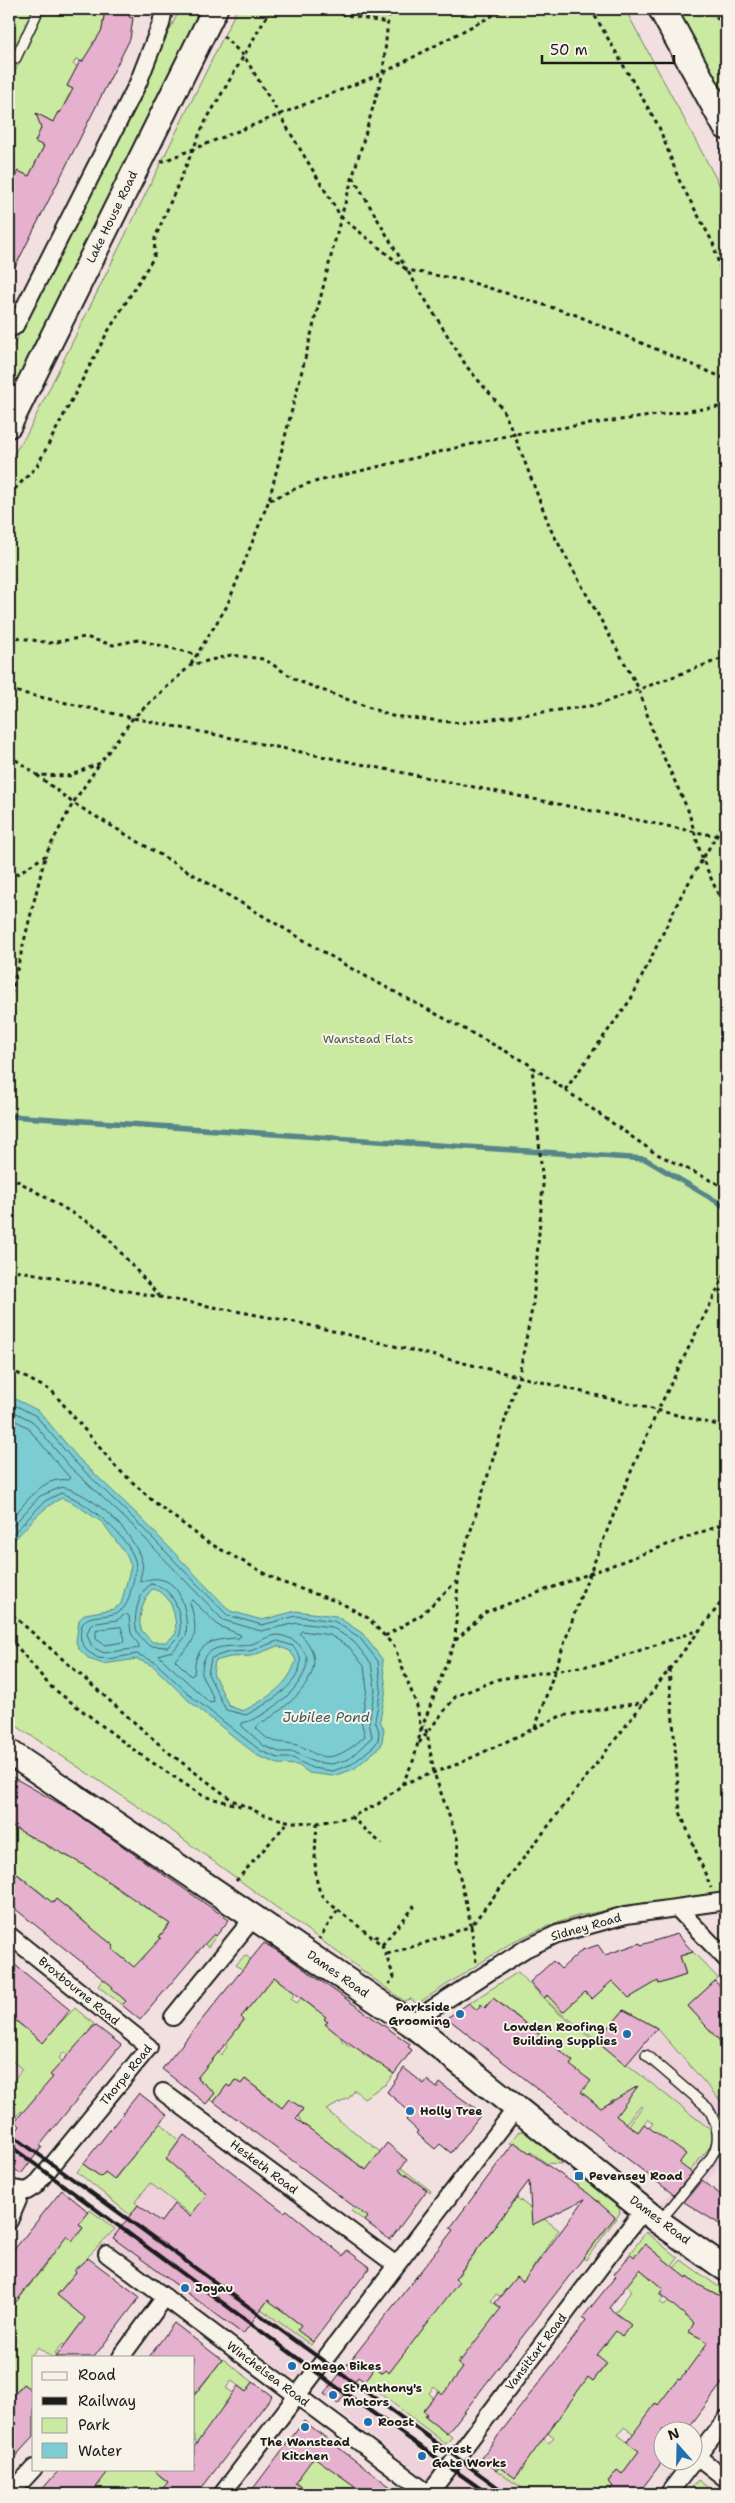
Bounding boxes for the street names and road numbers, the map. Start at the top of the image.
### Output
street label: Lake House Road [83,168,141,266]
street label: Sidney Road [549,1909,623,1945]
street label: Dames Road [304,1947,372,2001]
street label: Broxbourne Road [35,1953,123,2029]
street label: Thorpe Road [96,2041,156,2109]
street label: Hesketh Road [227,2136,301,2198]
street label: Dames Road [626,2192,694,2248]
street label: Vansittart Road [502,2310,571,2394]
street label: Winchelsea Road [223,2338,313,2411]

